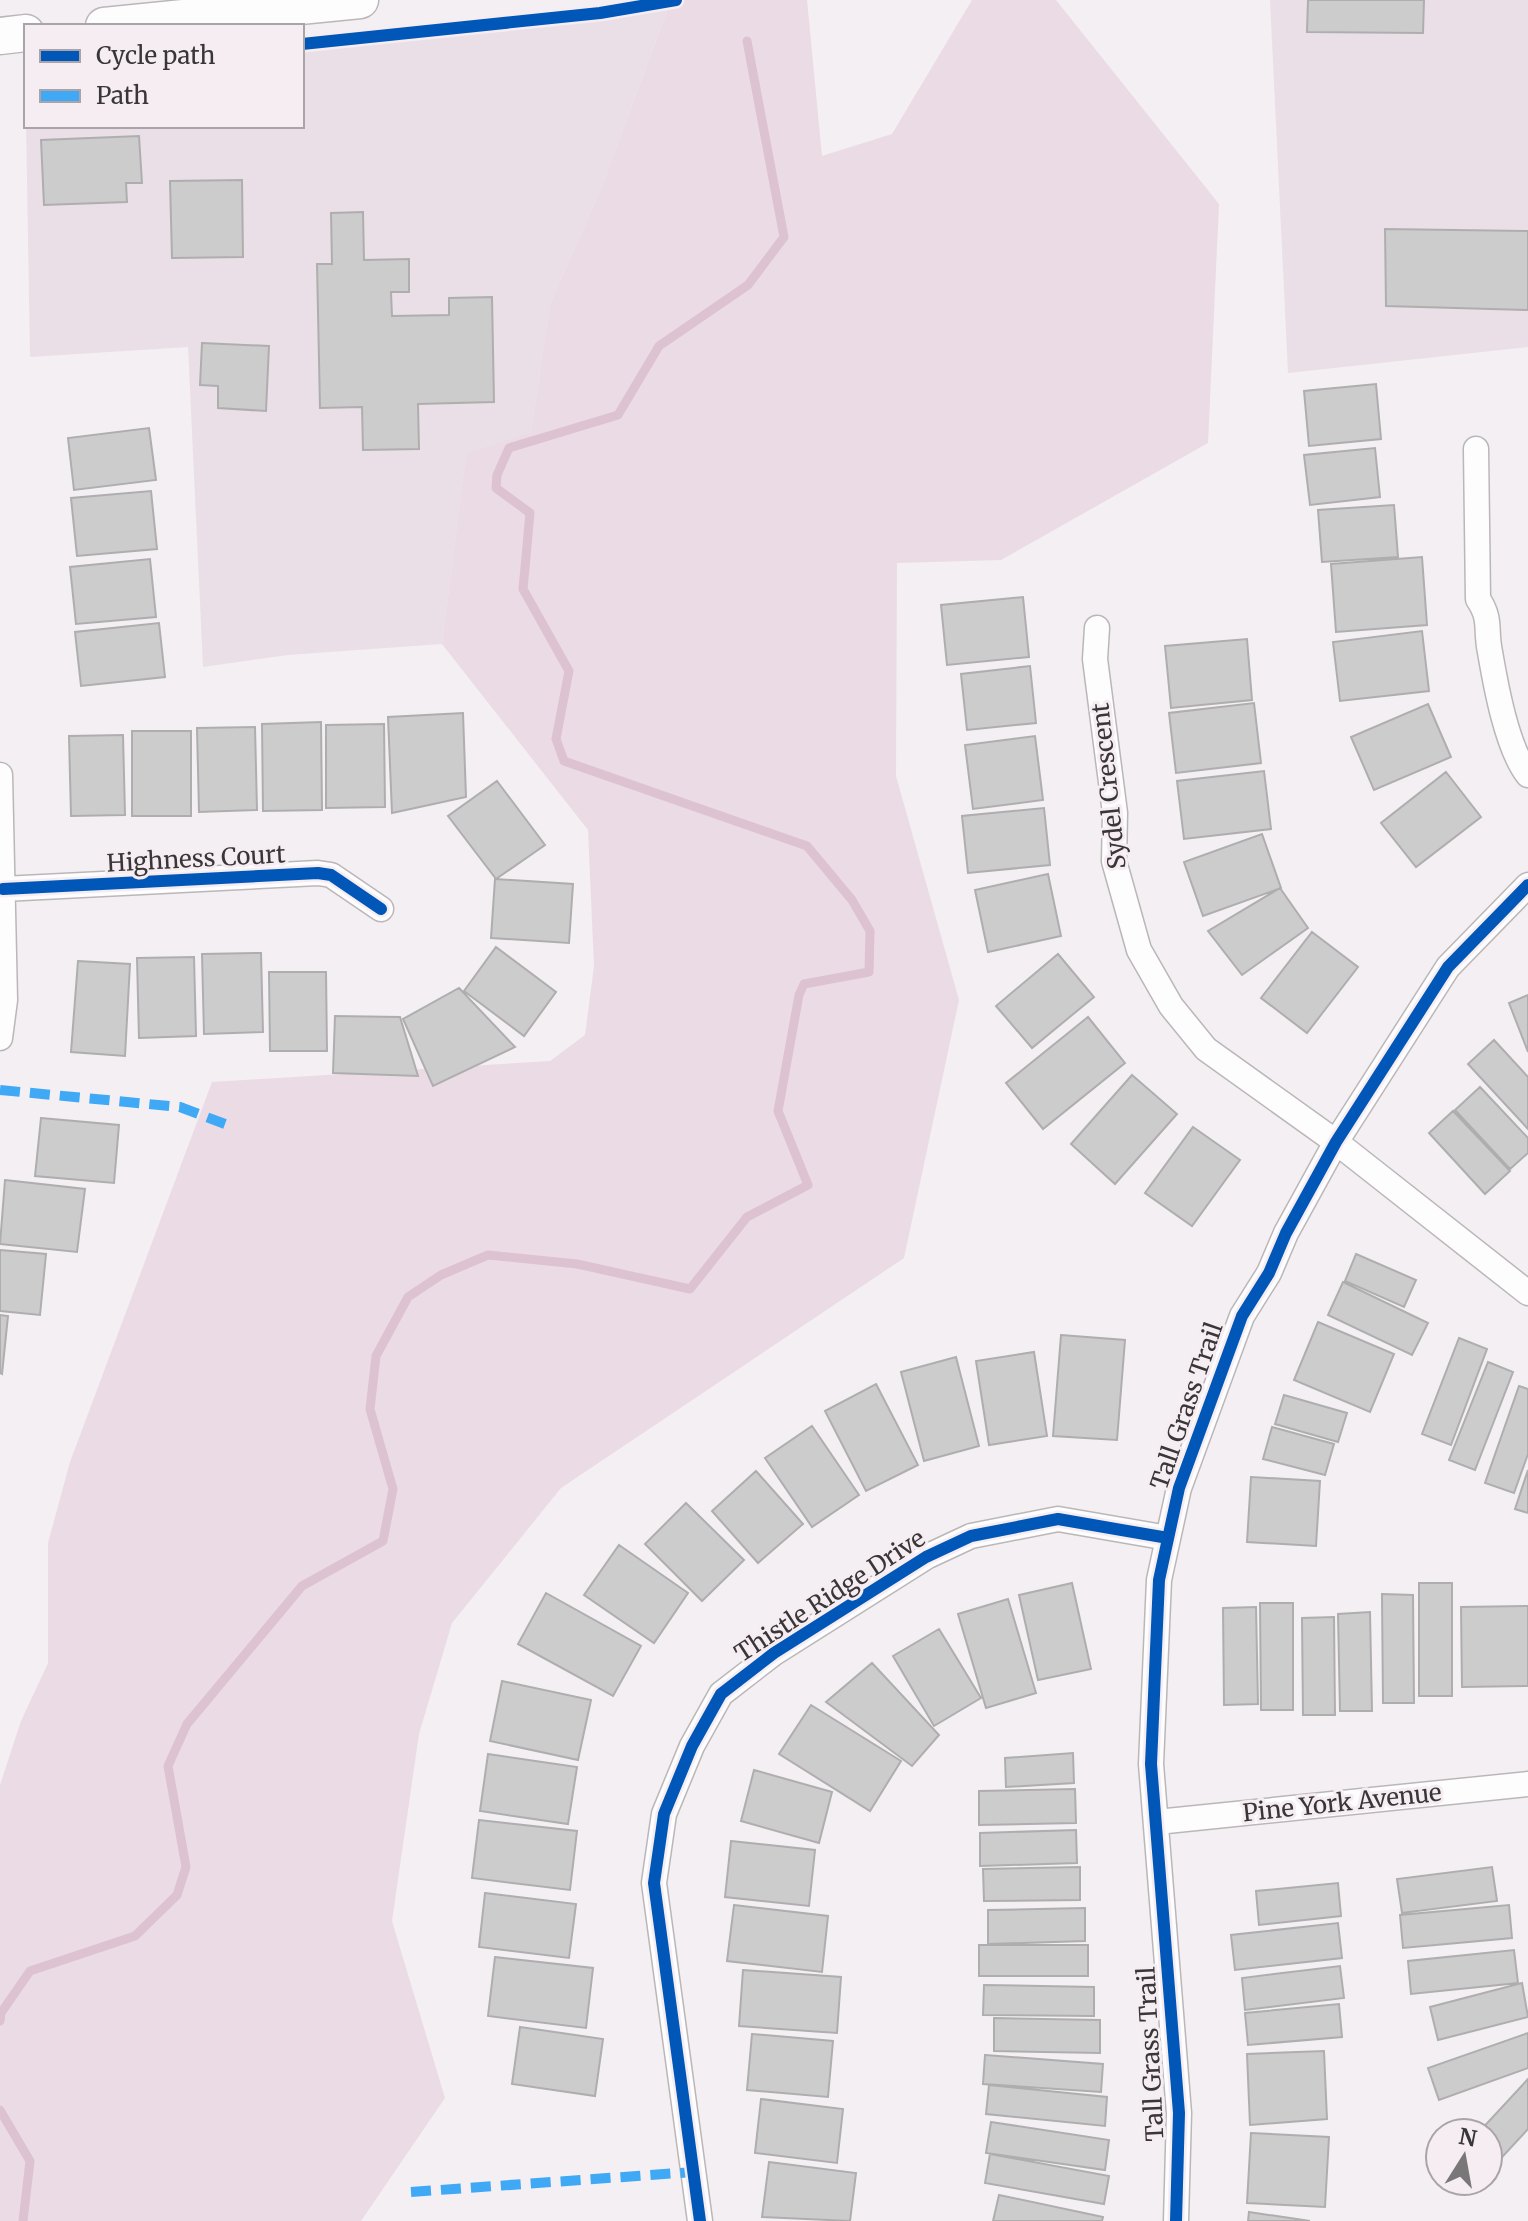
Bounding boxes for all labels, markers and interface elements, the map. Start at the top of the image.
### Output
legend [24,24,304,128]
text: Cycle path [96,40,215,71]
text: Path [96,80,149,111]
street label: Sydel Crescent [1084,701,1133,871]
street label: Highness Court [106,838,287,879]
street label: Tall Grass Trail [1143,1318,1230,1494]
street label: Thistle Ridge Drive [729,1522,931,1669]
street label: Pine York Avenue [1241,1777,1443,1828]
street label: Tall Grass Trail [1130,1966,1171,2142]
north arrow [1424,2117,1504,2197]
text: N [1457,2122,1480,2153]

